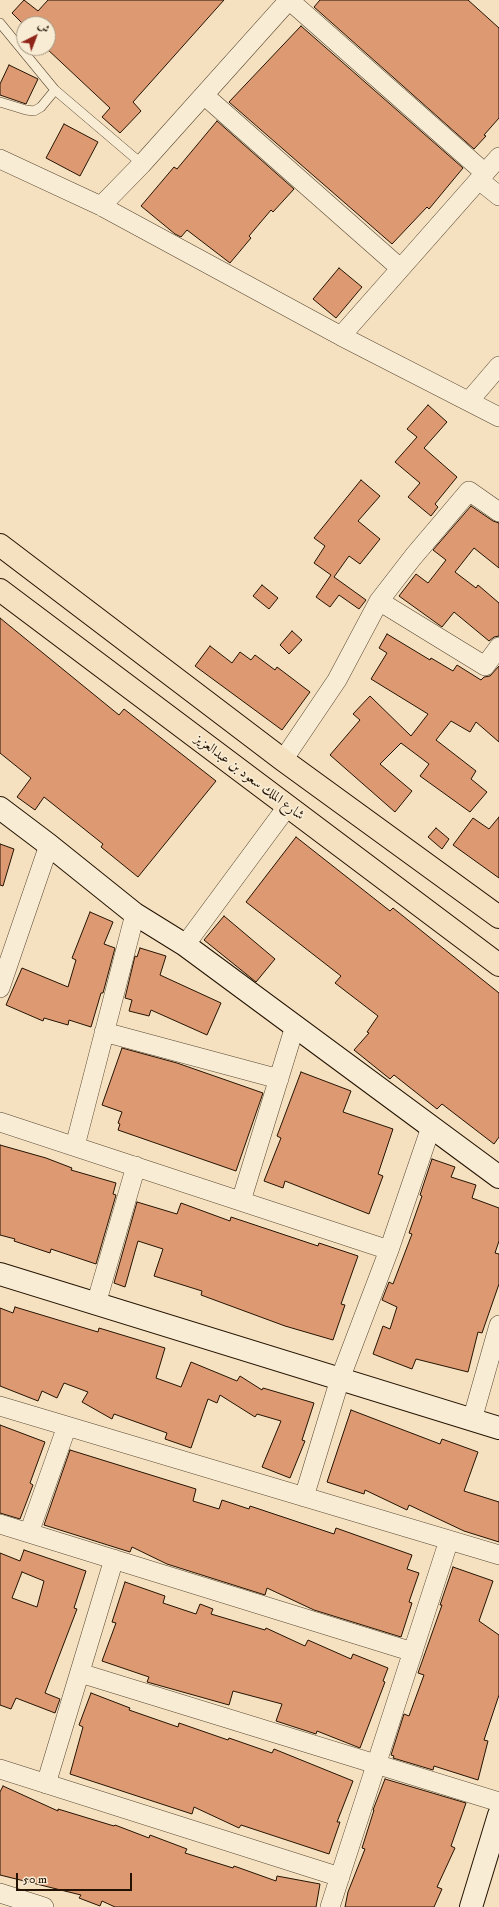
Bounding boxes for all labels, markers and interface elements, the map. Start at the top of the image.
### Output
north arrow [16,16,56,56]
text: ش [35,19,52,37]
street label: شارع الملك سعود بن عبدالعزيز [191,731,307,825]
scale bar [18,1865,134,1891]
text: 50 m [23,1872,47,1887]

